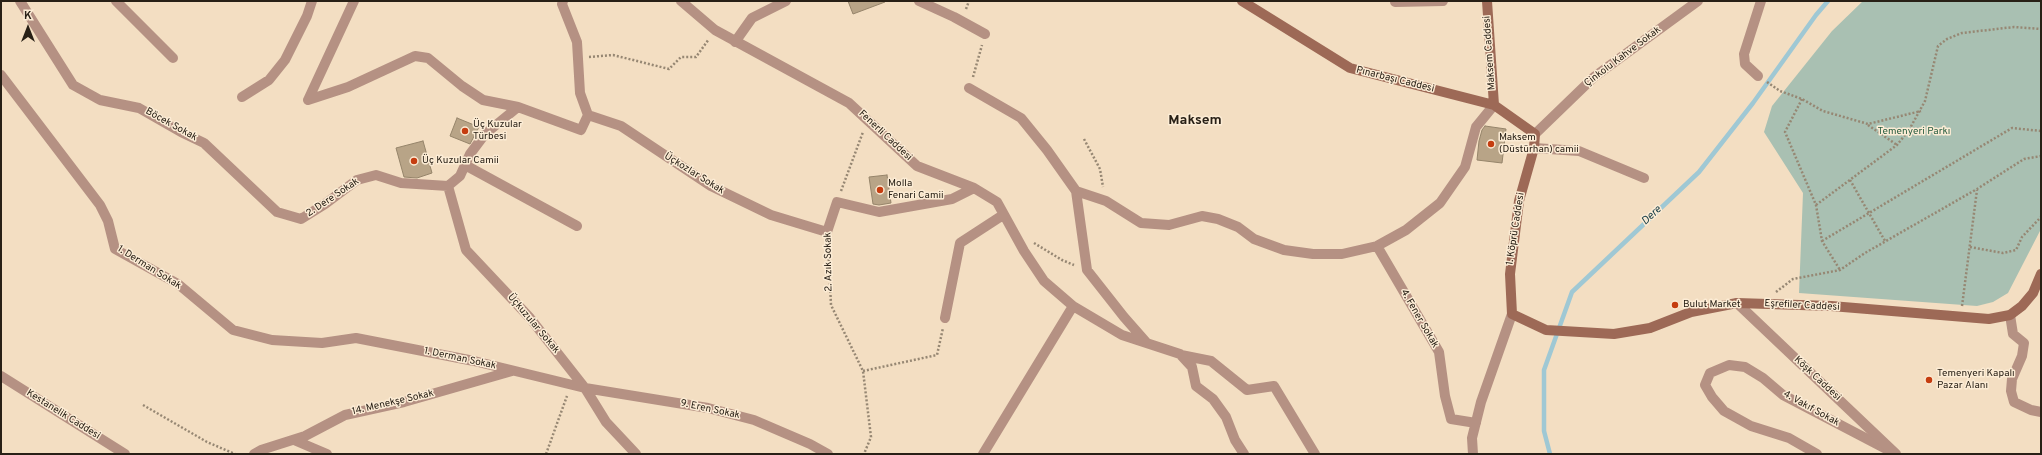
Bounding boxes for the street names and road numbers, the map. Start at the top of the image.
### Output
street label: Maksem Caddesi [1481,15,1499,91]
street label: Çinkolu Kahve Sokak [1582,24,1664,90]
street label: Pınarbaşı Caddesi [1355,64,1435,96]
street label: Böcek Sokak [143,106,199,144]
street label: Fenerli Caddesi [856,108,914,164]
street label: Üçkozlar Sokak [662,151,726,197]
street label: 2. Dere Sokak [304,176,362,220]
street label: 1. Köprü Caddesi [1504,192,1528,266]
street label: 2. Azık Sokak [822,232,836,292]
street label: 1. Derman Sokak [115,244,183,292]
street label: 4. Fener Sokak [1397,288,1441,350]
street label: Üçkuzular Sokak [504,292,562,356]
street label: Eşrefiler Caddesi [1764,298,1840,314]
street label: 1. Derman Sokak [423,346,497,372]
street label: Köşk Caddesi [1791,354,1843,404]
street label: Kestanelik Caddesi [24,387,102,443]
street label: 14. Menekşe Sokak [351,388,435,418]
street label: 4. Vakıf Sokak [1781,389,1841,429]
street label: 9. Eren Sokak [679,398,741,422]

